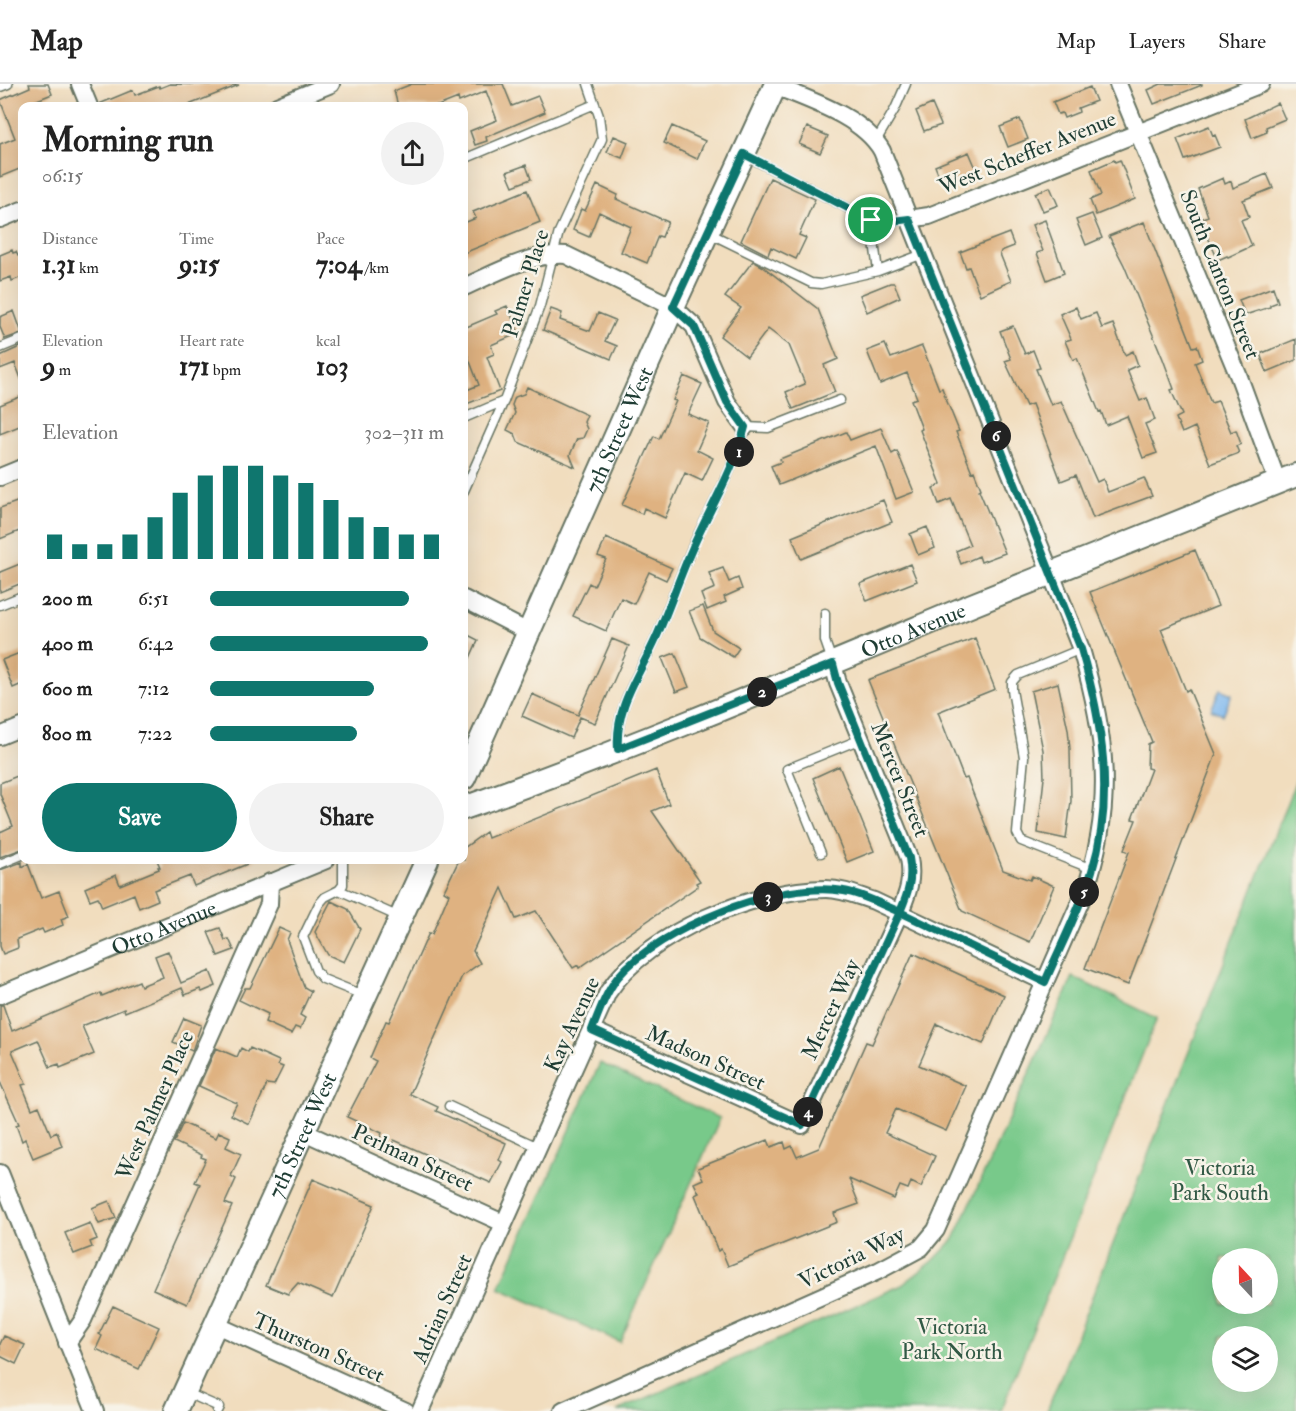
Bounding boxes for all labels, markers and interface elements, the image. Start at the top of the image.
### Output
text: Map [30,24,83,59]
text: Map [1056,28,1096,55]
text: Layers [1129,28,1185,55]
text: Share [1218,28,1266,55]
street label: West Scheffer Avenue [934,105,1120,202]
text: Morning run [42,120,214,161]
button: share [381,122,444,185]
text: 06:15 [42,163,83,188]
street label: South Canton Street [1173,186,1267,363]
pin [845,194,896,245]
icon: arrive [854,203,887,236]
street label: Palmer Place [496,226,556,341]
text: Distance [42,229,98,249]
text: Time [179,229,214,249]
text: Pace [316,229,345,249]
text: 1.31 [42,249,76,281]
text: 9:15 [179,249,219,281]
text: 7:04 [316,249,362,281]
text: km [76,258,99,278]
text: /km [362,258,389,278]
text: Elevation [42,331,103,351]
text: Heart rate [179,331,244,351]
text: kcal [316,331,341,351]
text: 9 [42,351,55,383]
text: 171 [179,351,210,383]
text: 103 [316,351,348,383]
text: m [55,360,71,380]
text: bpm [210,360,241,380]
street label: 7th Street West [579,363,660,498]
text: Elevation [42,420,118,445]
text: 302–311 m [364,420,444,445]
pin: 6 [981,421,1011,451]
text: 6 [992,426,1000,446]
pin: 1 [724,437,754,467]
text: 1 [736,442,742,462]
text: 200 m [42,586,92,611]
text: 6:51 [138,586,169,611]
street label: Otto Avenue [857,596,970,665]
text: 400 m [42,631,93,656]
text: 6:42 [138,631,174,656]
text: 600 m [42,676,92,701]
text: 7:12 [138,676,169,701]
pin: 2 [747,677,777,707]
text: 2 [758,682,766,702]
street label: Mercer Street [864,718,936,841]
text: 800 m [42,721,92,746]
text: 7:22 [138,721,172,746]
button: Save [42,783,237,852]
button: Share [249,783,444,852]
pin: 5 [1069,877,1099,907]
pin: 3 [753,882,783,912]
text: 5 [1080,882,1088,902]
text: 3 [765,887,771,907]
street label: Otto Avenue [107,894,221,962]
street label: Mercer Way [795,954,867,1064]
street label: Kay Avenue [538,972,606,1077]
street label: Madson Street [641,1019,770,1097]
street label: West Palmer Place [109,1026,200,1185]
street label: 7th Street West [262,1068,343,1203]
pin: 4 [793,1097,823,1127]
text: 4 [804,1102,812,1122]
street label: Perlman Street [348,1118,478,1198]
park label: Victoria Park South [1171,1154,1269,1207]
street label: Victoria Way [794,1220,909,1296]
north arrow [1212,1248,1278,1314]
map controls [1212,1248,1278,1392]
street label: Adrian Street [405,1249,478,1368]
street label: Thurston Street [248,1306,389,1389]
park label: Victoria Park North [901,1313,1003,1366]
button: layers [1212,1326,1278,1392]

